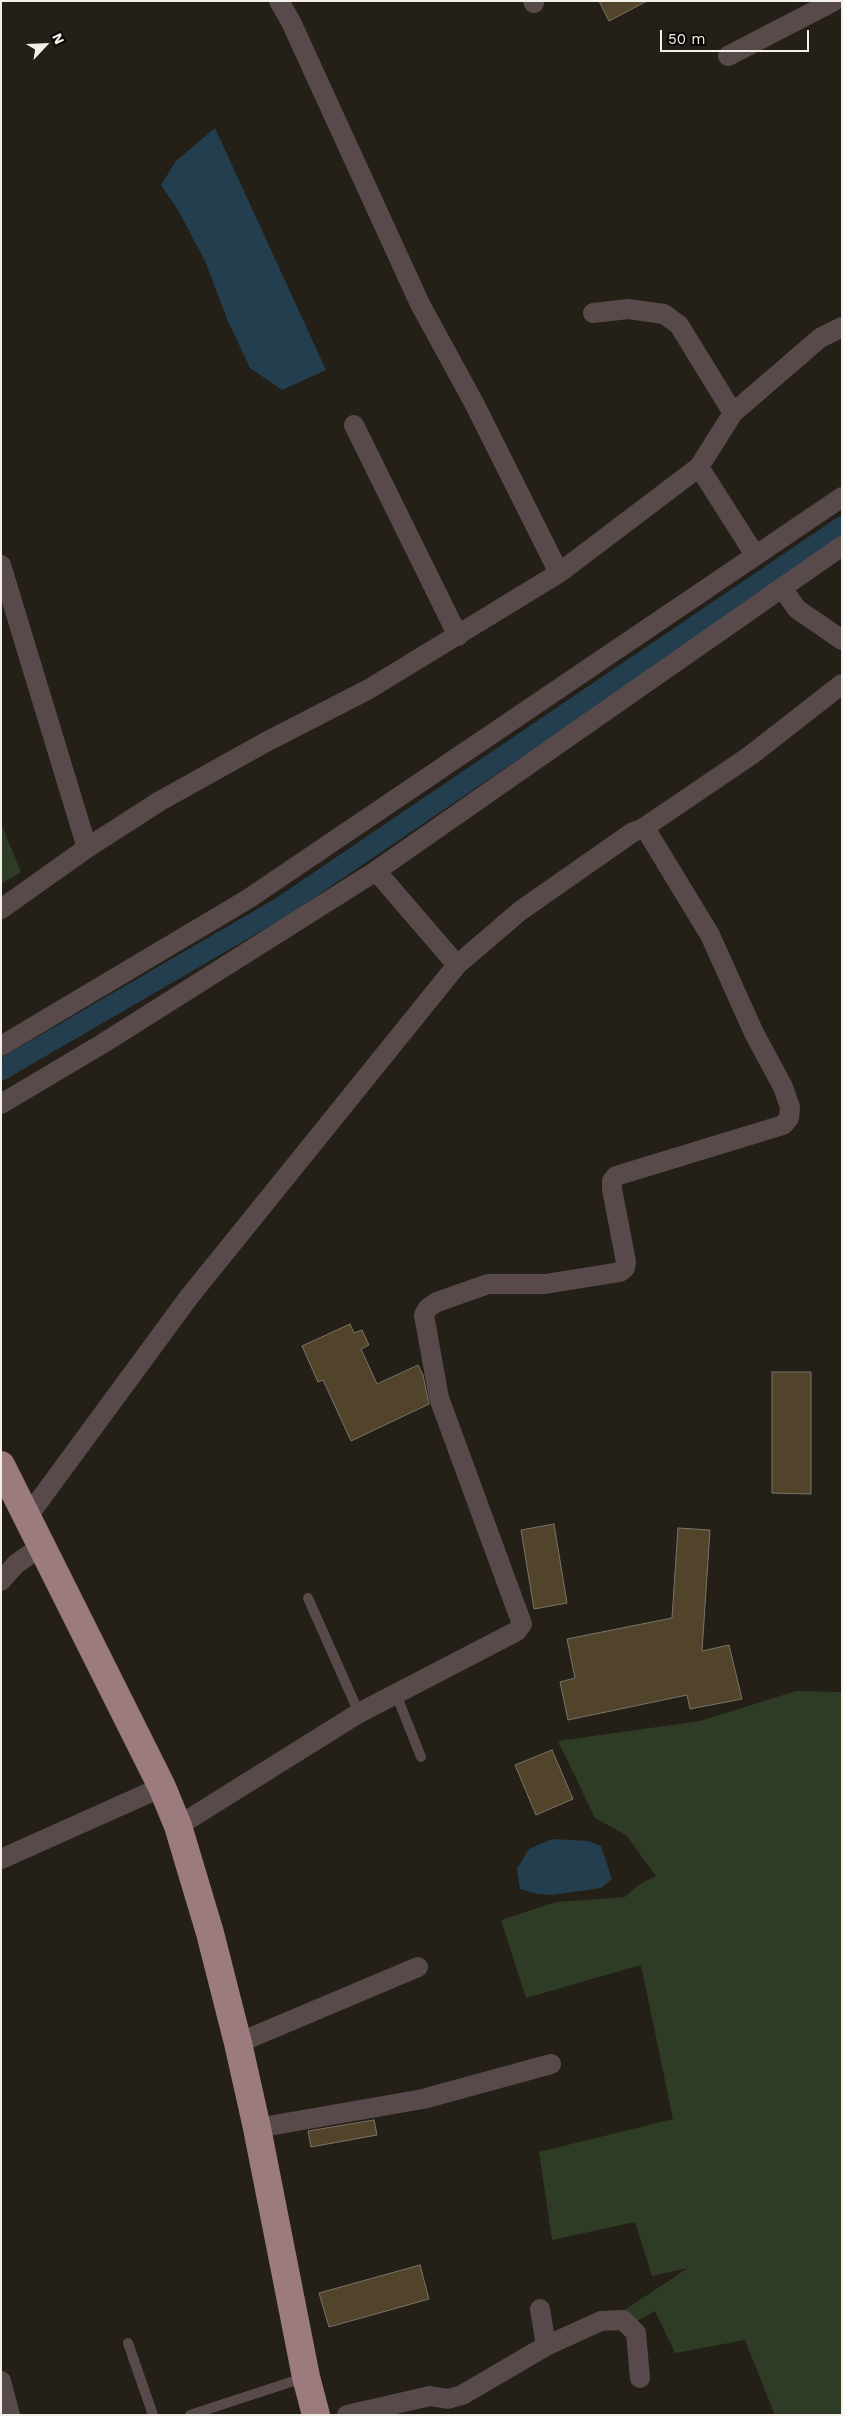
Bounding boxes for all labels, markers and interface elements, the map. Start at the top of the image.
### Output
north arrow [20,20,70,70]
scale bar [663,20,812,52]
text: 50 m [668,30,705,48]
text: N [49,31,68,47]

